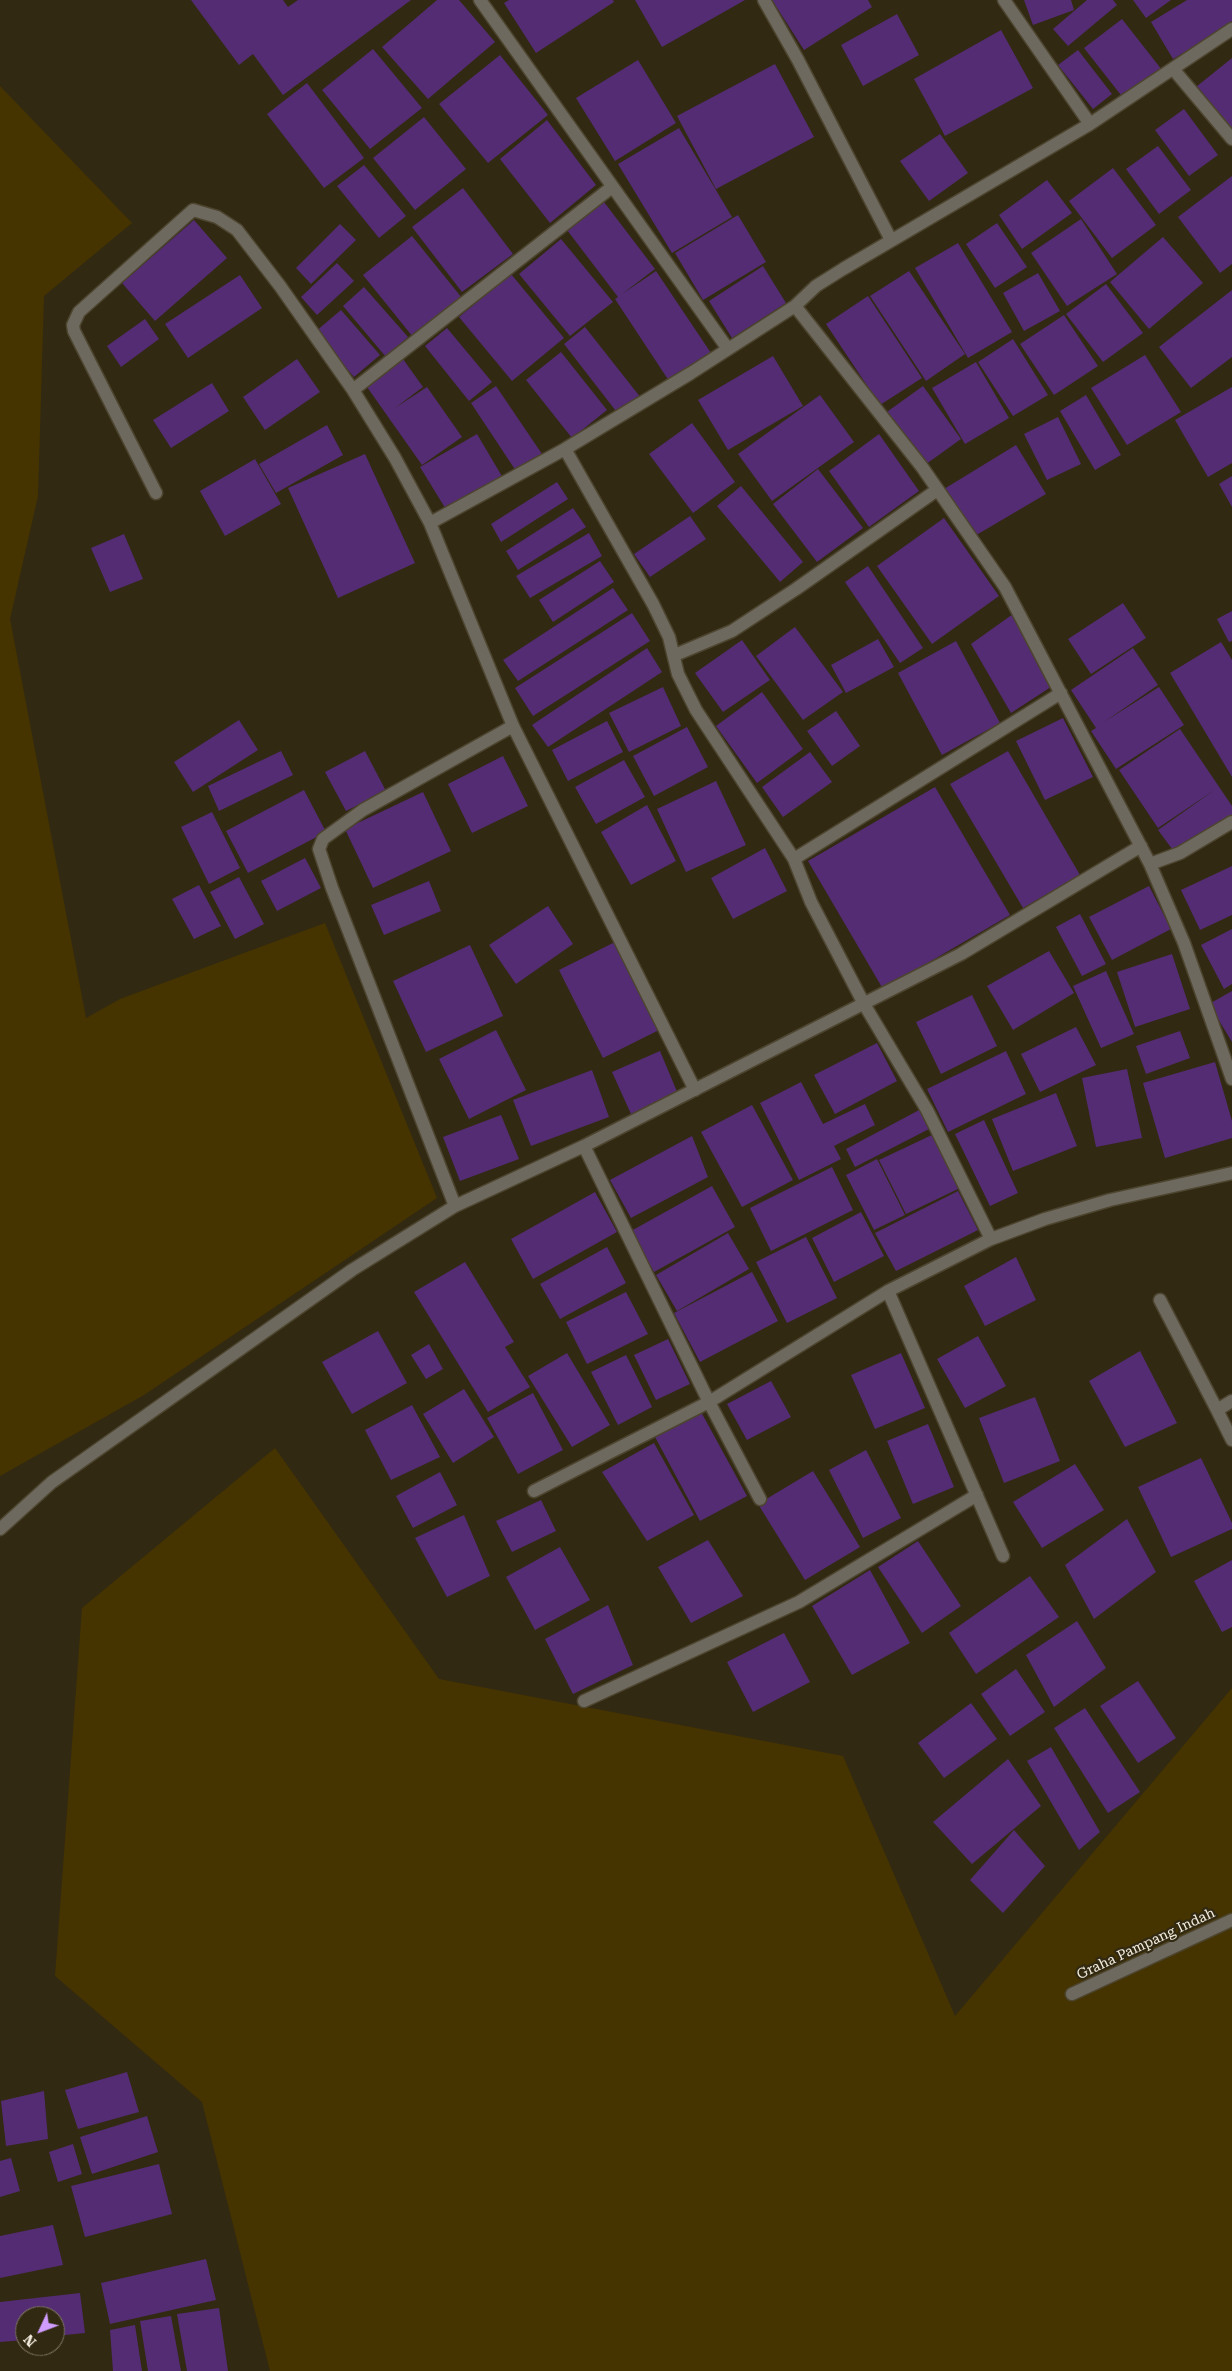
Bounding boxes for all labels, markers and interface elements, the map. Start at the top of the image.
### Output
street label: Graha Pampang Indah [1074,1905,1218,1983]
north arrow [15,2306,65,2356]
text: N [20,2331,39,2350]

